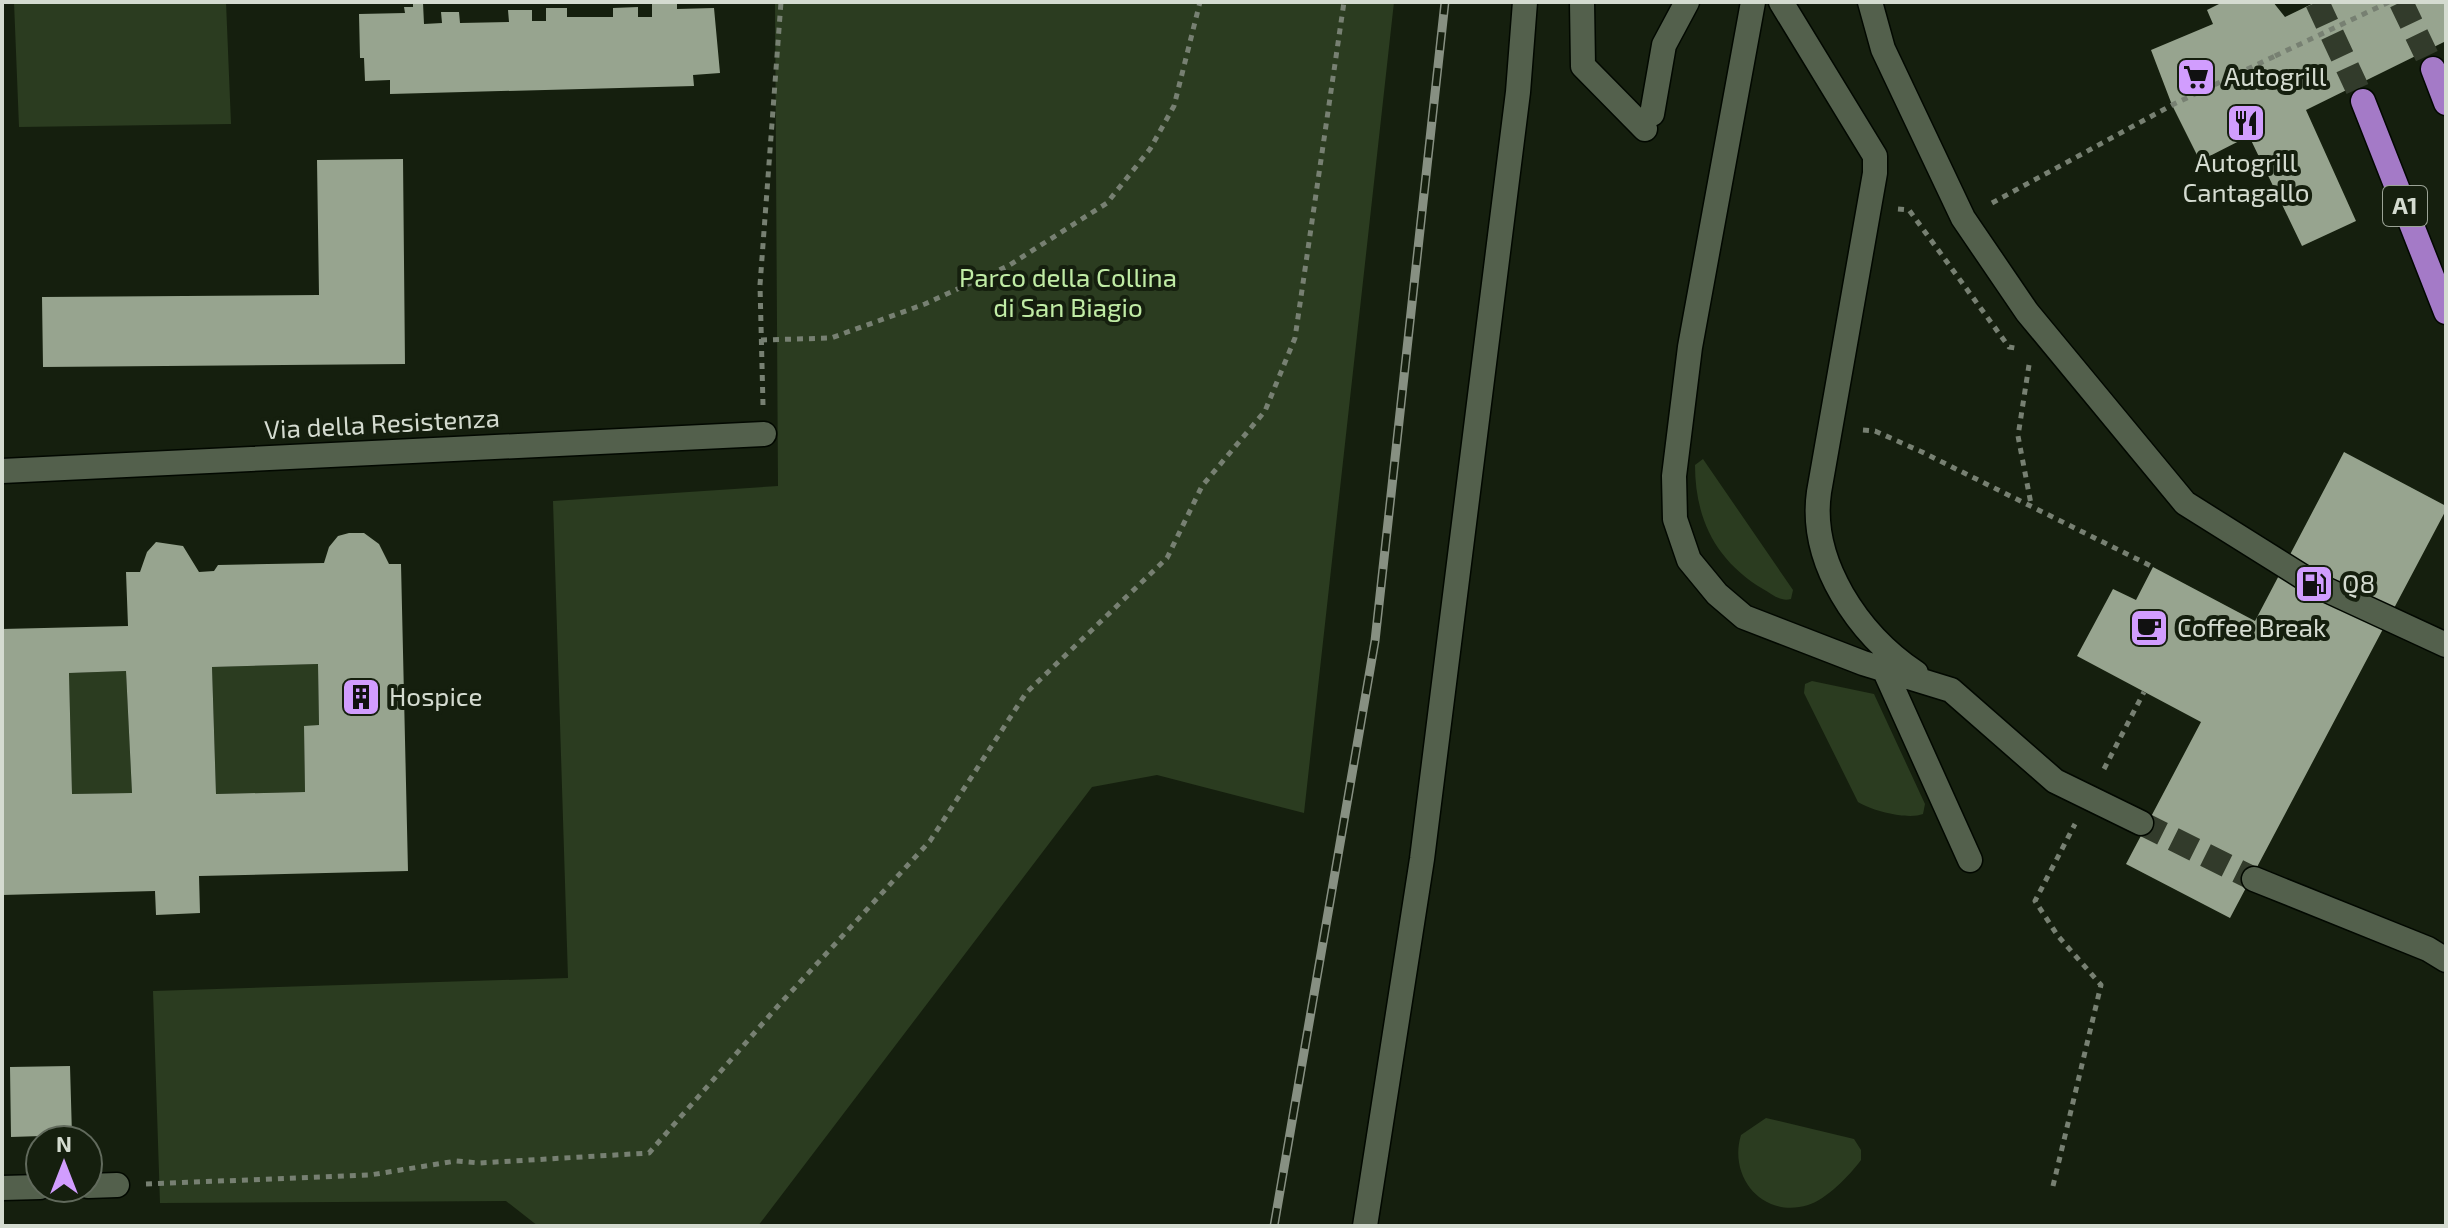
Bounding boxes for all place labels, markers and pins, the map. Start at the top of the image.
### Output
supermarket icon: Autogrill [2175,56,2217,98]
place label: Autogrill [2224,60,2327,91]
restaurant icon: Autogrill Cantagallo [2225,102,2267,144]
place label: Autogrill Cantagallo [2182,146,2310,207]
fuel station icon: Q8 [2293,563,2335,605]
place label: Q8 [2342,567,2375,598]
cafe icon: Coffee Break [2128,607,2170,649]
place label: Coffee Break [2177,611,2326,642]
building icon: Hospice [340,676,382,718]
place label: Hospice [389,680,482,711]

